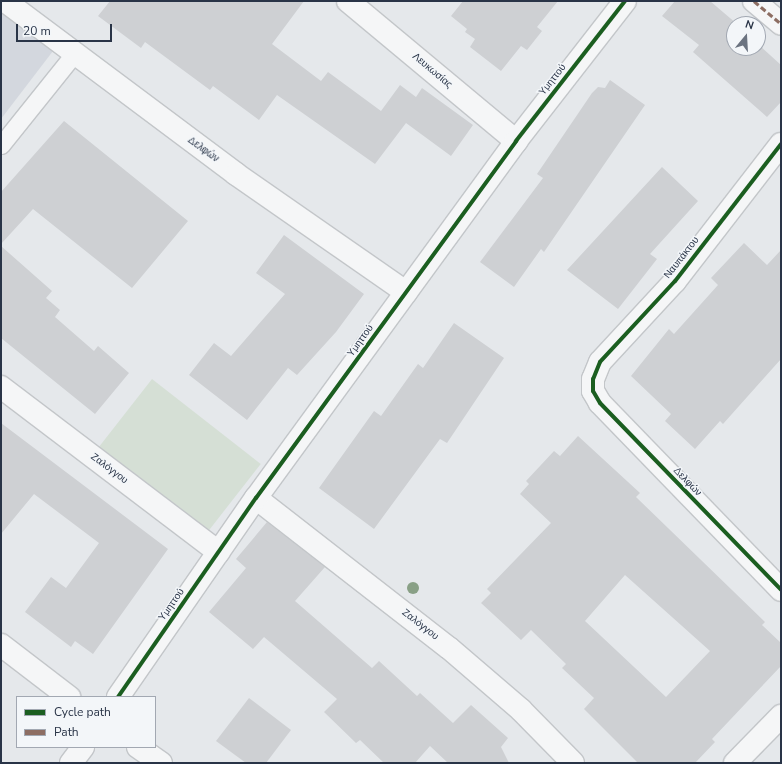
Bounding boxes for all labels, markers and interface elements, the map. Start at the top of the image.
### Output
scale bar [18,16,114,42]
north arrow [726,16,766,56]
text: N [743,17,756,33]
text: 20 m [23,23,51,39]
street label: Λευκωσίας [410,51,454,91]
street label: Υμηττού [537,62,569,98]
street label: Δελφών [185,135,221,165]
street label: Ναυπάκτου [662,235,702,281]
street label: Υμηττού [345,323,377,359]
street label: Ζαλόγγου [88,451,130,487]
street label: Δελφών [670,465,704,499]
street label: Υμηττού [157,587,187,623]
street label: Ζαλόγγου [399,607,441,643]
legend [16,696,156,748]
text: Cycle path [54,704,111,720]
text: Path [54,724,79,740]

